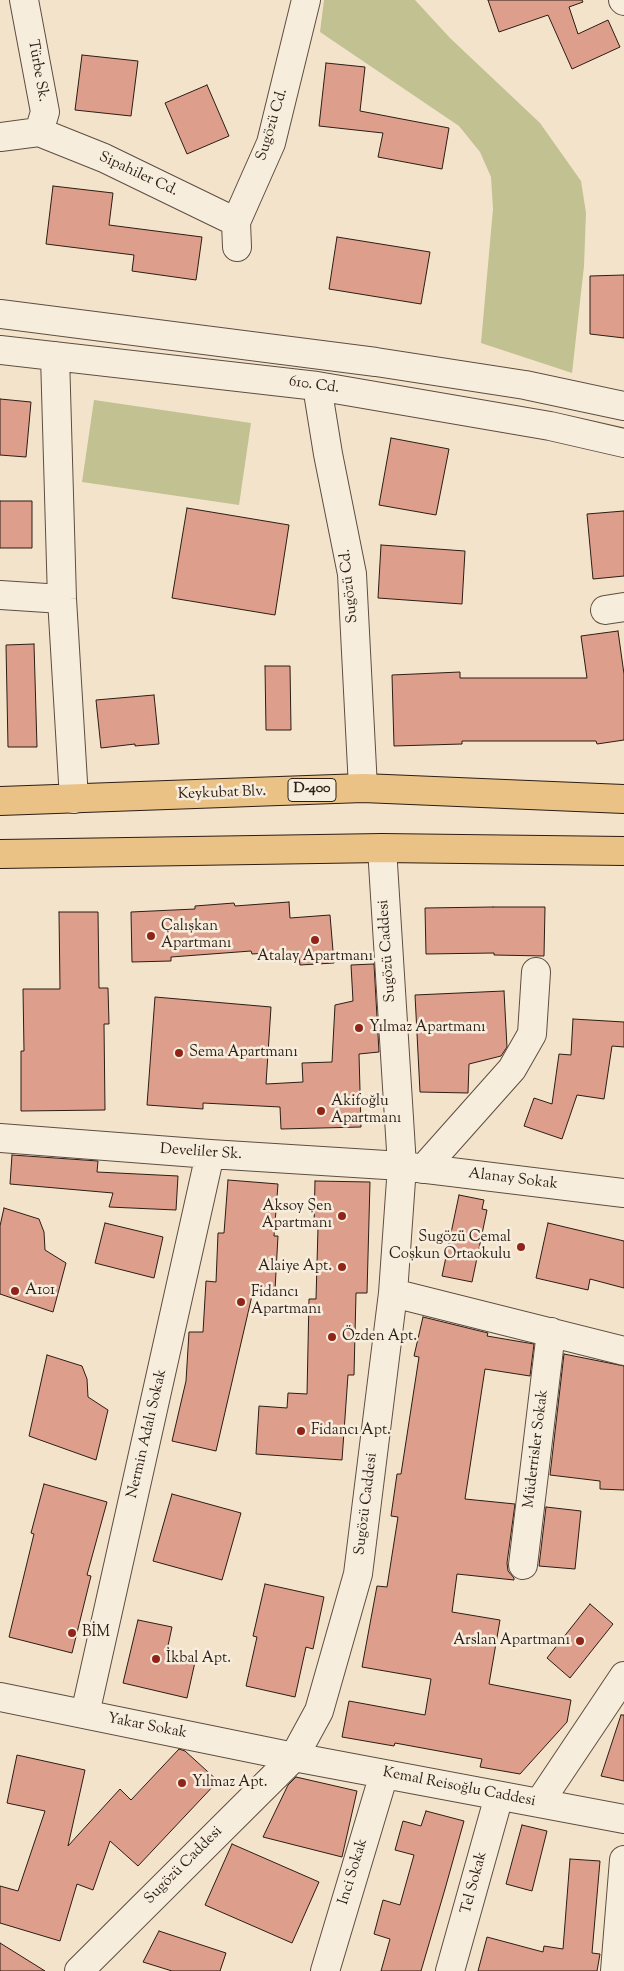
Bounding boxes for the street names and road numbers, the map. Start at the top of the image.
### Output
street label: Türbe Sk. [23,39,51,103]
street label: Sugözü Cd. [254,87,292,163]
street label: Sipahiler Cd. [96,149,180,201]
street label: 610. Cd. [288,374,340,398]
street label: Sugözü Cd. [337,548,363,624]
road number: D-400 [288,778,336,802]
street label: Keykubat Blv. [178,783,266,805]
street label: Sugözü Caddesi [375,899,401,1003]
street label: Develiler Sk. [159,1141,243,1165]
street label: Alanay Sokak [467,1166,559,1194]
street label: Nermin Adalı Sokak [124,1368,172,1500]
street label: Müderrisler Sokak [521,1389,553,1509]
street label: Sugözü Caddesi [352,1452,382,1556]
street label: Yakar Sokak [106,1710,188,1744]
street label: Kemal Reisoğlu Caddesi [381,1764,537,1812]
street label: Sugözü Caddesi [141,1823,227,1909]
street label: Inci Sokak [335,1837,373,1907]
street label: Tel Sokak [458,1850,492,1916]

